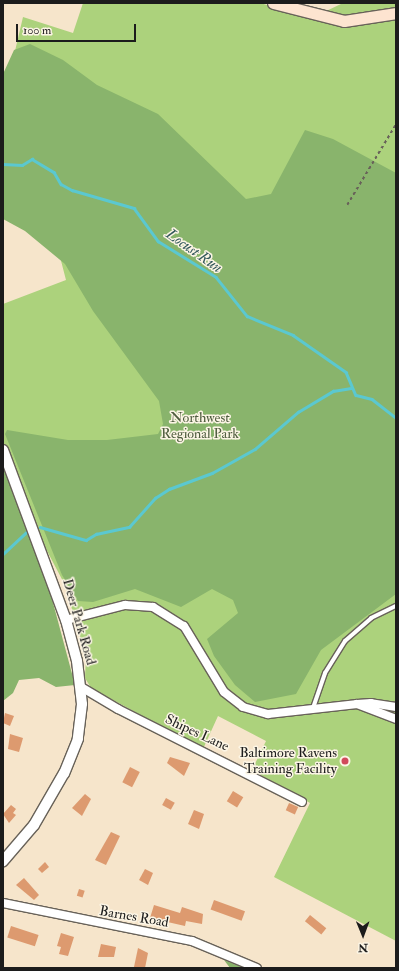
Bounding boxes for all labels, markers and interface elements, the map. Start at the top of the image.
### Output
scale bar [18,16,138,42]
text: 100 m [23,23,51,38]
water label: Locust Run [162,225,226,277]
park label: Northwest Regional Park [161,410,239,442]
street label: Deer Park Road [59,577,99,667]
street label: Shipes Lane [162,711,232,755]
place label: Baltimore Ravens Training Facility [239,745,337,778]
marker: Baltimore Ravens Training Facility [340,756,350,766]
street label: Barnes Road [98,903,170,931]
north arrow [343,915,383,955]
text: N [358,941,368,954]

